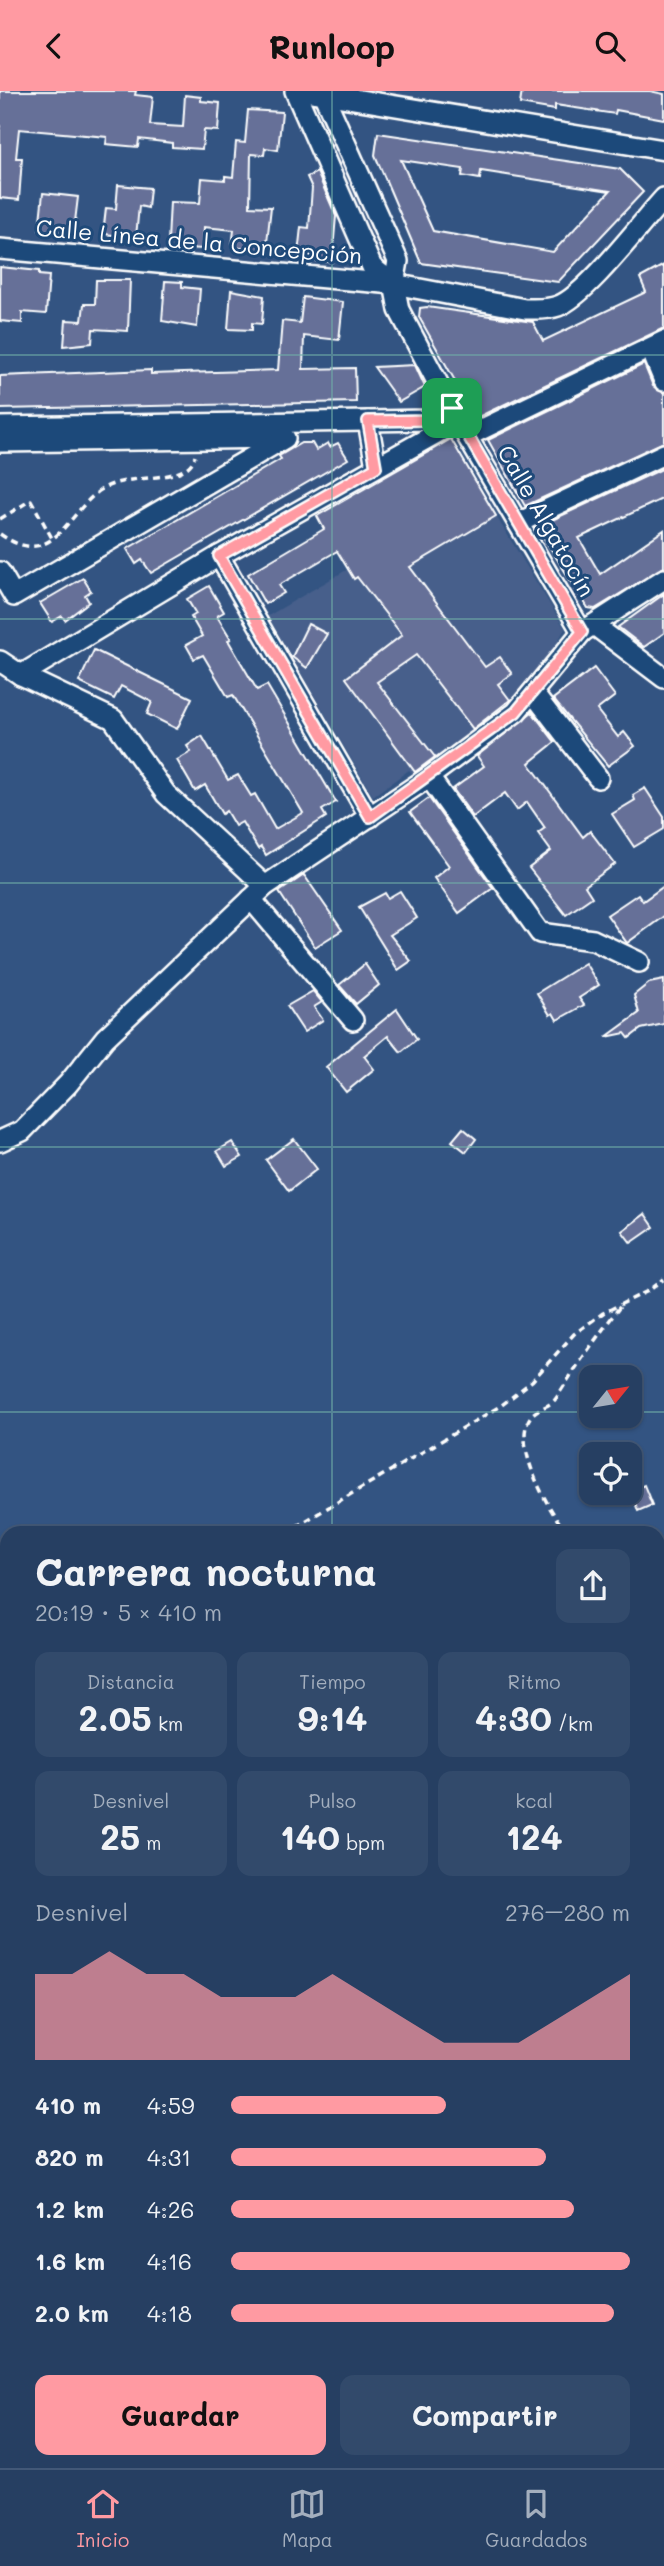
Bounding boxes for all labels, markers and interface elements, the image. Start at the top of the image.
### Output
text: Runloop [269,25,395,67]
icon: back [35,27,73,65]
icon: search [591,27,629,65]
street label: Calle Línea de la Concepción [35,212,363,270]
pin [422,378,482,438]
icon: arrive [433,389,471,427]
street label: Calle Algatocín [491,439,602,602]
north arrow [579,1365,642,1428]
map controls [579,1365,642,1505]
button: locate [579,1442,642,1505]
text: Carrera nocturna [35,1546,377,1596]
button: share [556,1549,630,1623]
text: 20:19 · 5 × 410 m [35,1597,222,1627]
text: Distancia [87,1669,175,1694]
text: Tiempo [299,1669,366,1694]
text: Ritmo [508,1669,561,1694]
text: 2.05 [79,1694,152,1740]
text: 9:14 [298,1694,367,1740]
text: 4:30 [475,1694,552,1740]
text: km [152,1711,183,1736]
text: /km [552,1711,593,1736]
text: Desnivel [92,1788,169,1813]
text: Pulso [309,1788,356,1813]
text: kcal [515,1788,553,1813]
text: 25 [100,1813,140,1859]
text: 140 [280,1813,340,1859]
text: 124 [506,1813,563,1859]
text: m [140,1830,161,1855]
text: bpm [340,1830,385,1855]
text: Desnivel [35,1897,128,1927]
text: 276–280 m [505,1897,630,1927]
text: 410 m [35,2090,101,2120]
text: 4:59 [147,2090,195,2120]
text: 820 m [35,2142,103,2172]
text: 4:31 [147,2142,191,2172]
text: 1.2 km [35,2194,104,2224]
text: 4:26 [147,2194,194,2224]
text: 1.6 km [35,2246,105,2276]
text: 4:16 [147,2246,192,2276]
text: 2.0 km [35,2298,109,2328]
text: 4:18 [147,2298,192,2328]
button: Guardar [35,2375,326,2455]
button: Compartir [340,2375,630,2455]
tab: Inicio [76,2485,129,2552]
tab: Mapa [282,2485,333,2552]
tab: Guardados [485,2485,588,2552]

